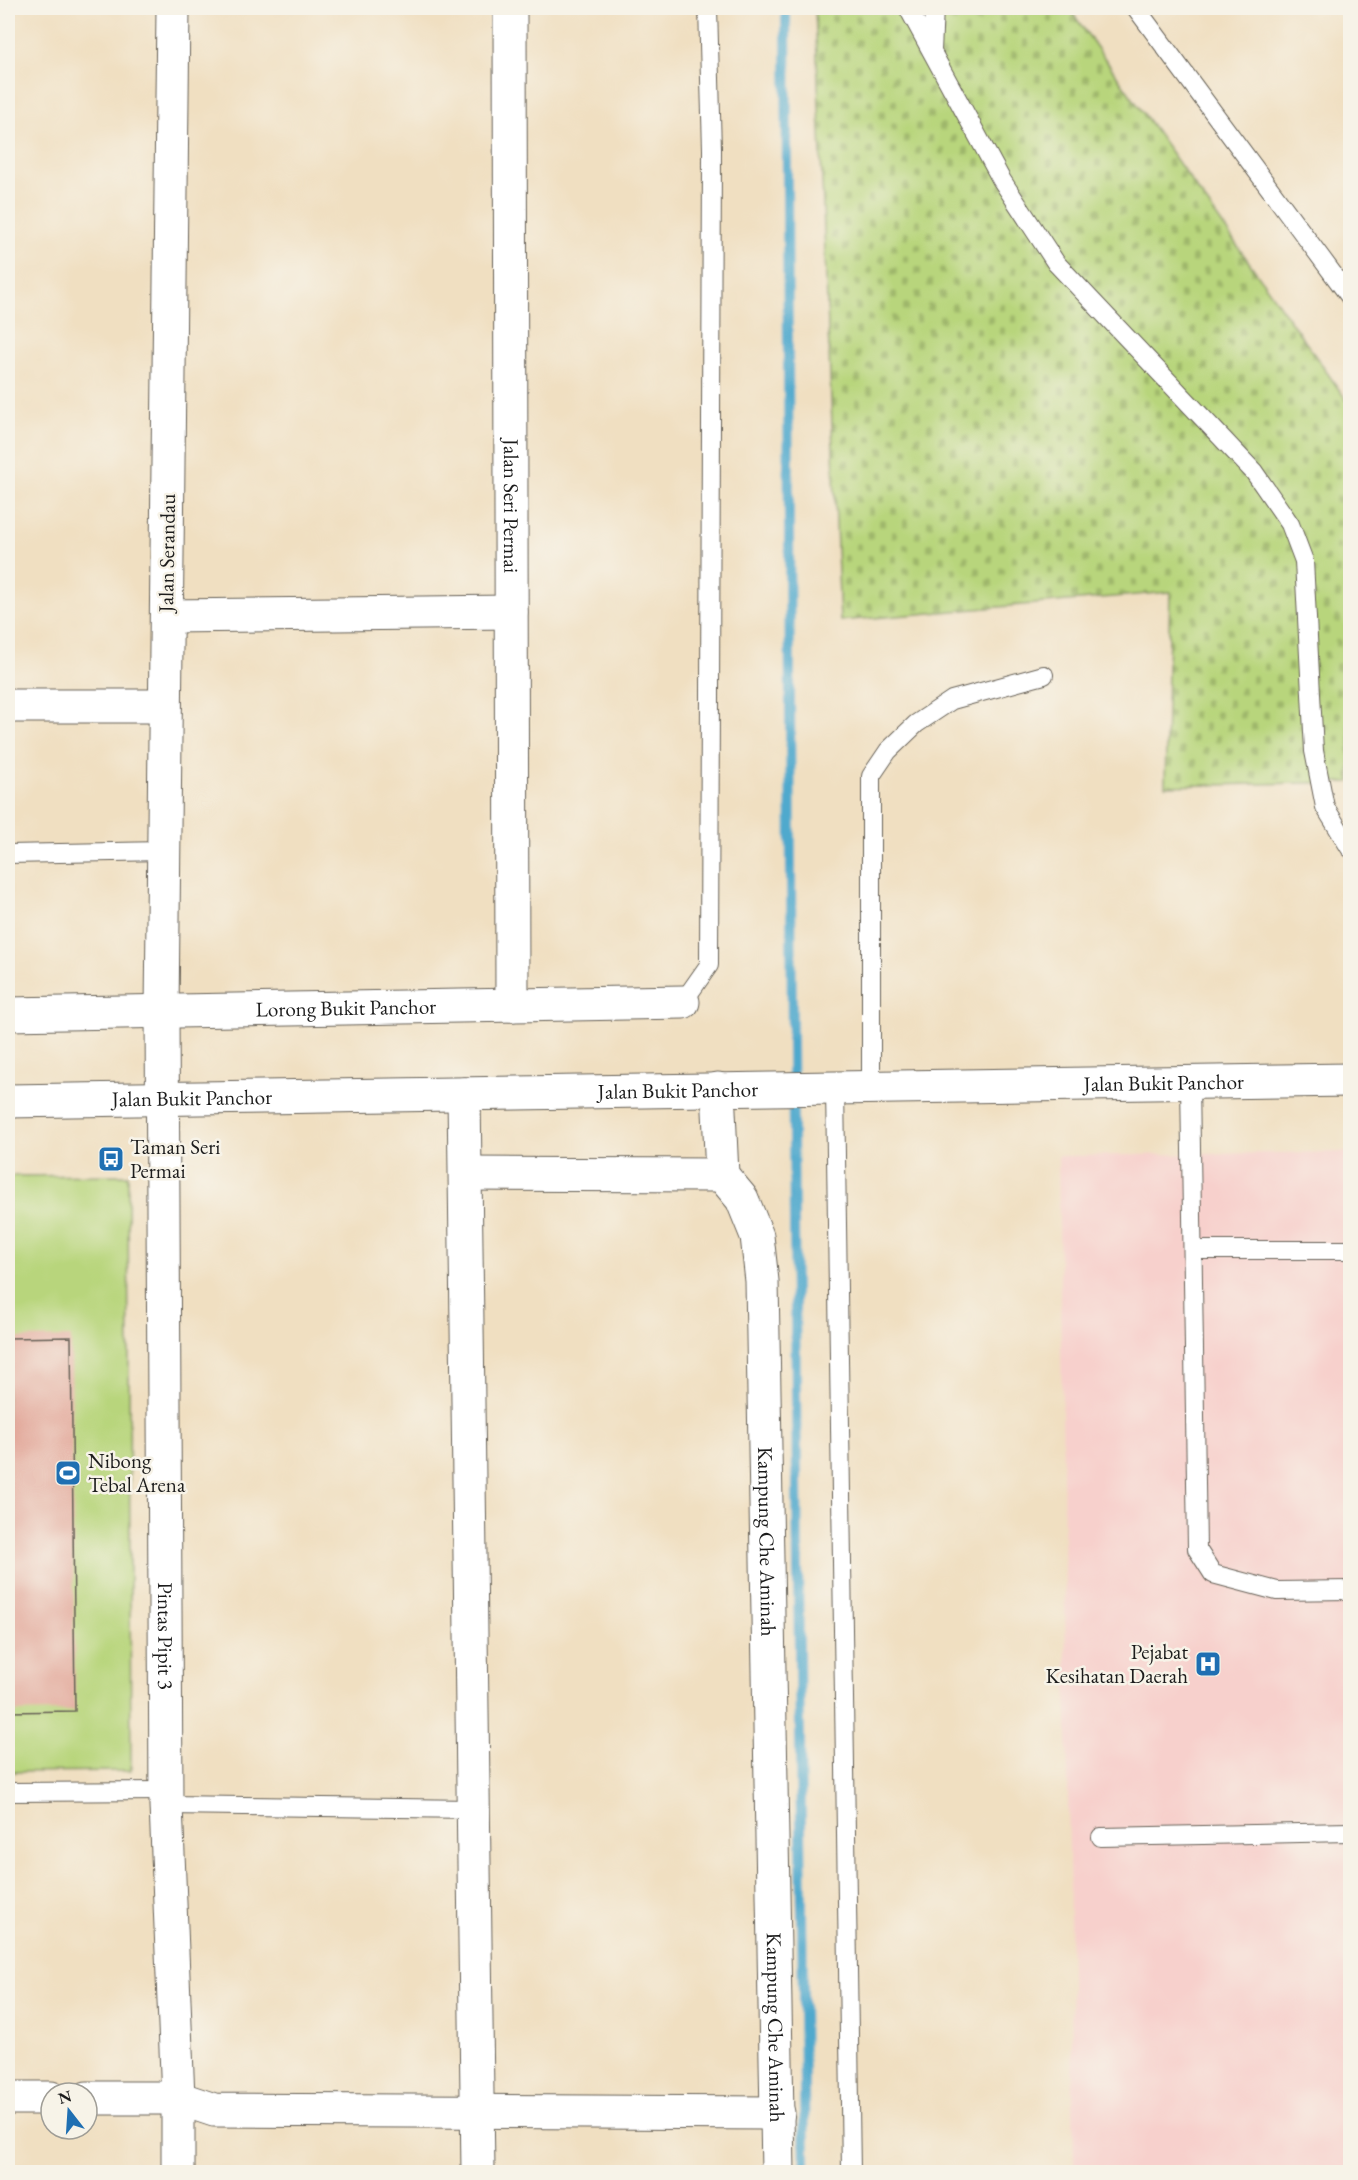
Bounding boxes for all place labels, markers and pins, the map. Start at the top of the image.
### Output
place label: Taman Seri Permai [130,1133,220,1184]
bus stop icon: Taman Seri Permai [96,1144,126,1174]
place label: Nibong Tebal Arena [88,1447,186,1498]
sports icon: Nibong Tebal Arena [53,1458,83,1488]
place label: Pejabat Kesihatan Daerah [1046,1638,1188,1689]
hospital icon: Pejabat Kesihatan Daerah [1193,1649,1223,1679]

